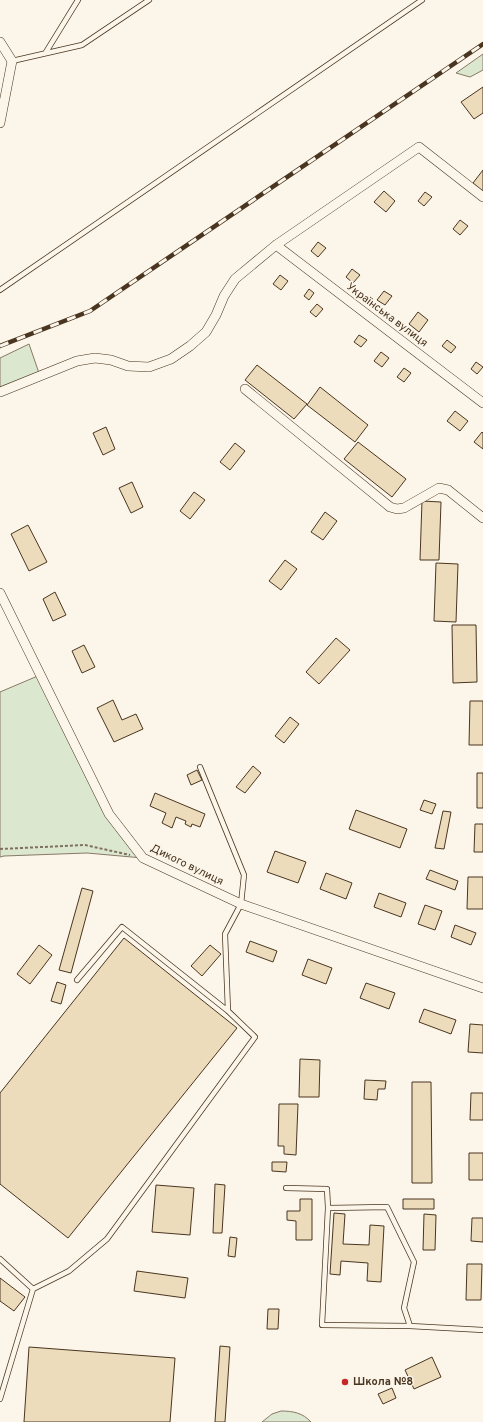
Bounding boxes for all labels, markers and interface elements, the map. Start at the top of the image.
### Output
street label: Українська вулиця [343,280,431,350]
street label: Дикого вулиця [148,841,226,889]
place label: Школа №8 [353,1375,413,1389]
marker: Школа №8 [340,1377,350,1387]

